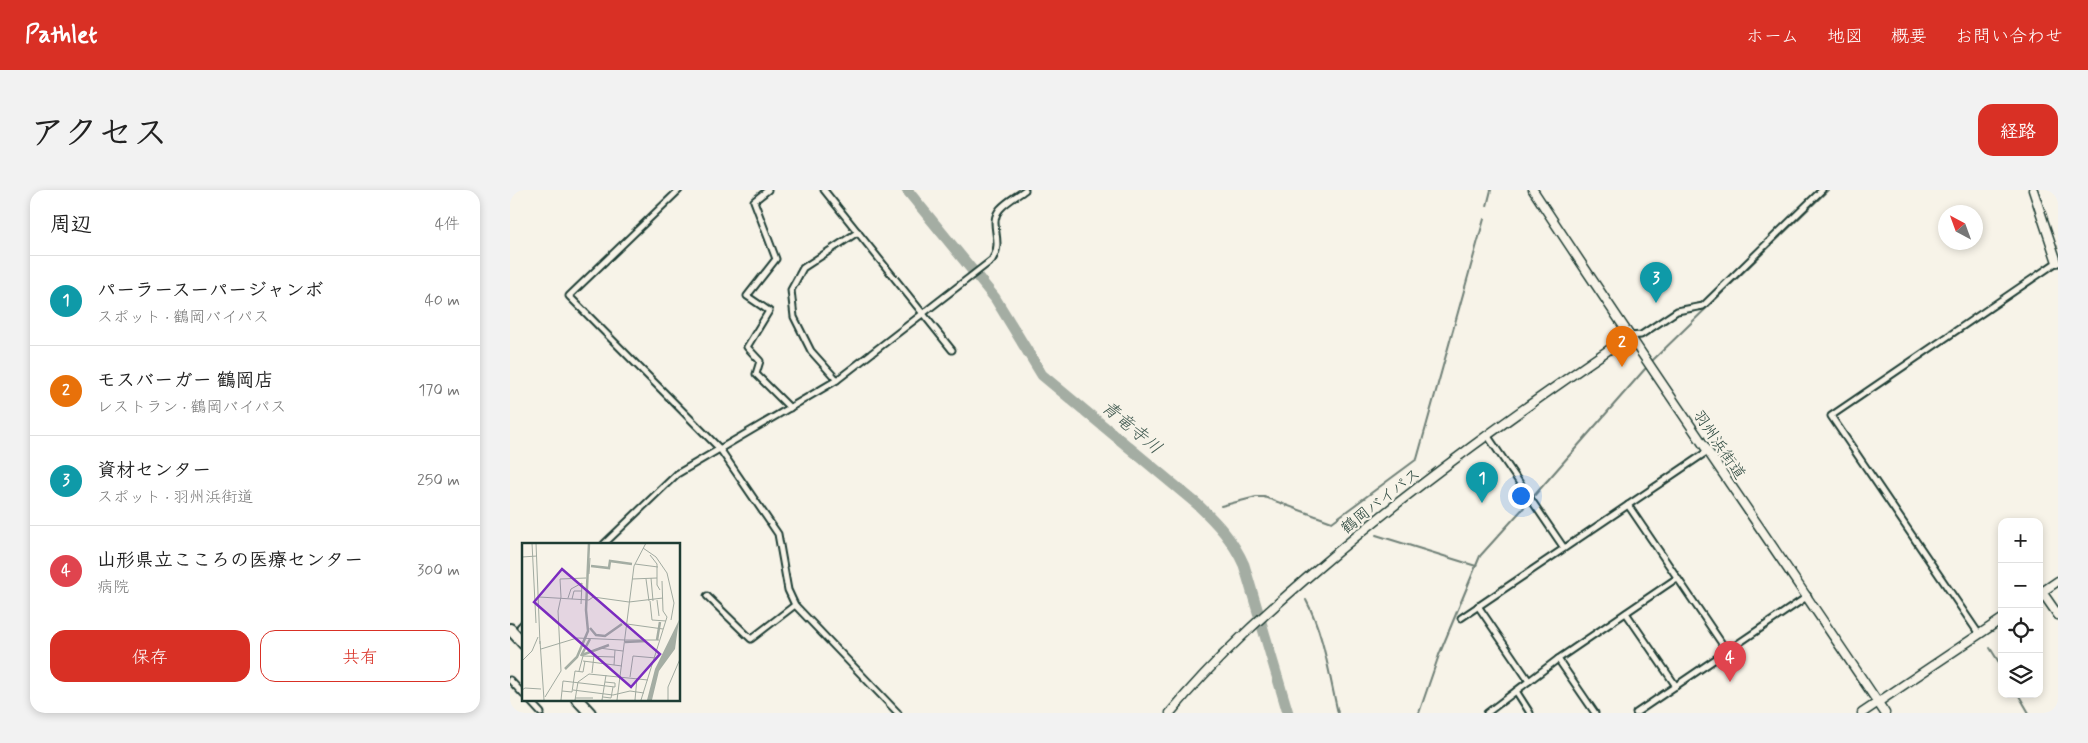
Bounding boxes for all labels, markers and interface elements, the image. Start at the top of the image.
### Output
text: Pathlet [25,20,97,51]
text: ホーム [1746,25,1799,49]
text: 地図 [1827,25,1863,49]
text: 概要 [1891,25,1927,49]
text: お問い合わせ [1955,25,2063,49]
button: 経路 [1978,104,2058,156]
text: アクセス [30,111,168,157]
north arrow [1938,205,1983,250]
text: 周辺 [50,211,92,239]
text: 4件 [435,214,460,235]
pin: 3 [1640,262,1672,303]
text: パーラースーパージャンボ [97,278,323,303]
text: 1 [62,290,70,311]
text: 40 m [424,290,460,311]
text: スポット · 鶴岡バイパス [97,307,269,328]
pin: 2 [1606,326,1638,367]
text: モスバーガー 鶴岡店 [97,368,274,393]
text: 2 [62,380,70,401]
text: 170 m [418,380,460,401]
water label: 青竜寺川 [1096,395,1167,460]
text: レストラン · 鶴岡バイパス [97,397,286,418]
street label: 羽州浜街道 [1688,406,1750,484]
text: 資材センター [97,458,211,483]
pin: 1 [1466,462,1498,503]
street label: 鶴岡バイパス [1337,463,1425,539]
text: 3 [62,470,70,491]
text: 250 m [417,470,460,491]
your location [1508,483,1534,509]
text: スポット · 羽州浜街道 [97,487,253,508]
map controls [1998,518,2043,698]
button: + [1998,518,2043,563]
inset map [522,543,680,700]
text: 山形県立こころの医療センター [97,548,363,573]
text: 4 [61,560,71,581]
text: 300 m [417,560,460,581]
button: − [1998,563,2043,608]
text: 病院 [97,577,129,598]
button: locate [1998,608,2043,653]
button: 保存 [50,630,250,682]
button: 共有 [260,630,460,682]
pin: 4 [1714,641,1746,682]
button: layers [1998,653,2043,698]

